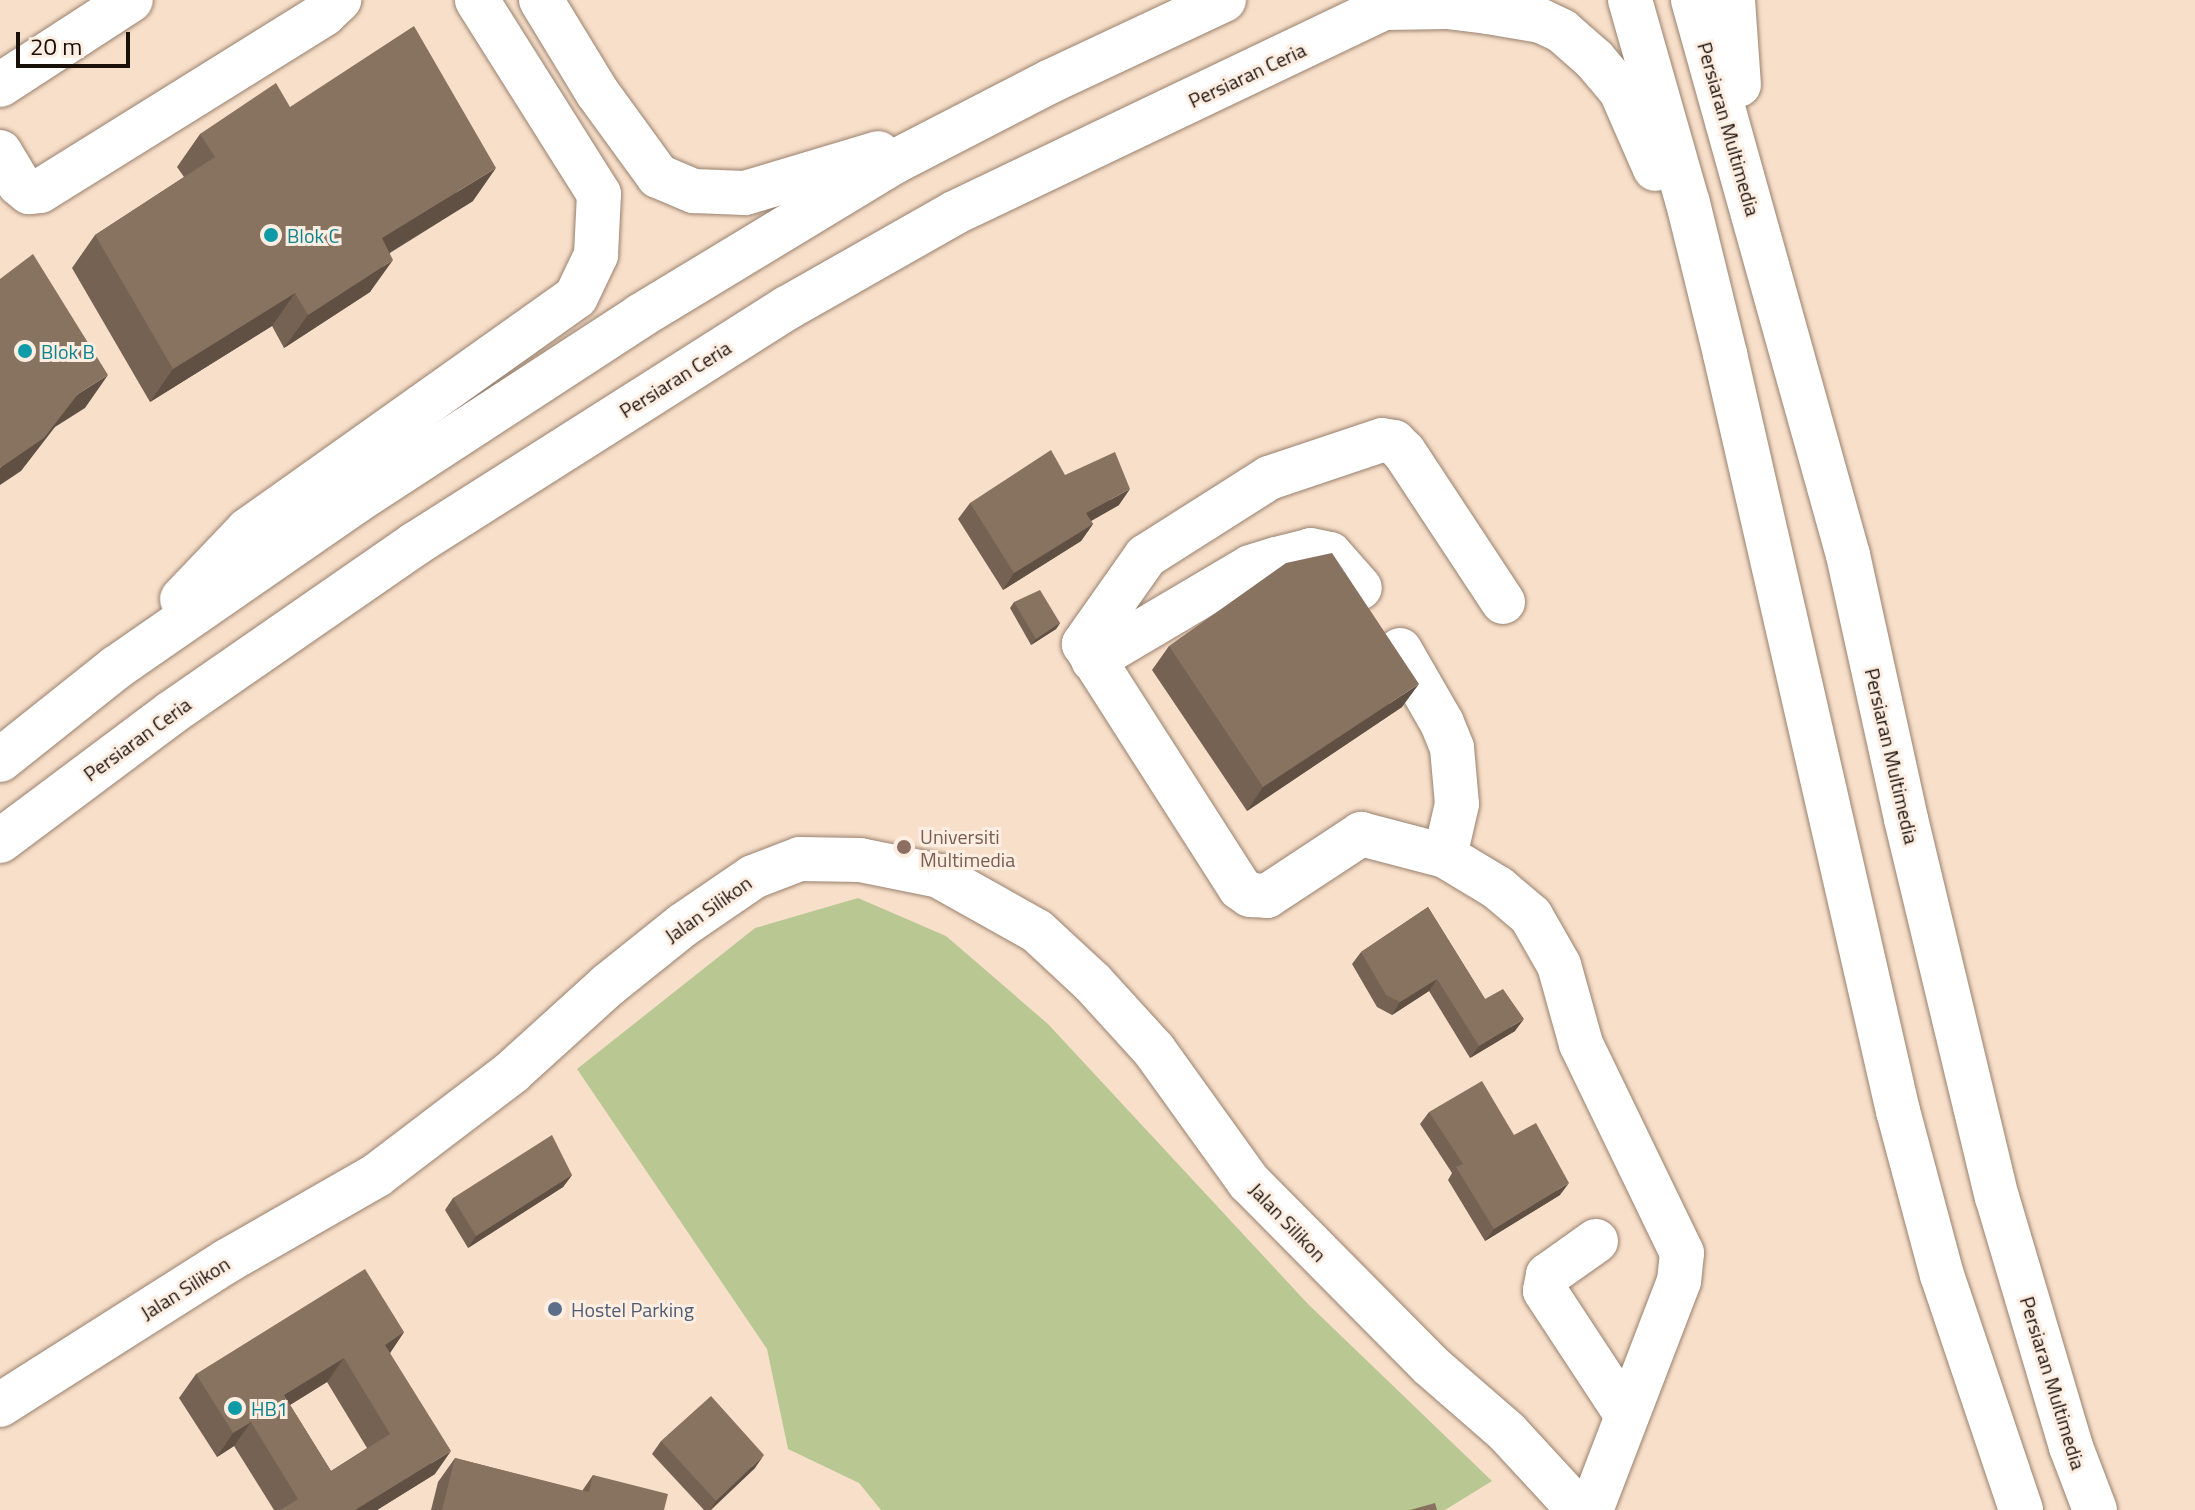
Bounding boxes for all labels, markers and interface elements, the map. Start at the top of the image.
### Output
scale bar [20,16,134,66]
text: 20 m [30,28,82,64]
street label: Persiaran Ceria [1185,37,1309,113]
street label: Persiaran Multimedia [1693,39,1765,219]
place label: Blok C [287,223,339,247]
marker: Blok C [262,226,280,244]
street label: Persiaran Ceria [615,335,735,423]
place label: Blok B [41,339,95,363]
marker: Blok B [16,342,34,360]
street label: Persiaran Multimedia [1860,666,1924,846]
street label: Persiaran Ceria [79,692,195,786]
place label: Universiti Multimedia [920,824,1015,871]
marker: Universiti Multimedia [895,838,913,856]
street label: Jalan Silikon [660,870,756,948]
street label: Jalan Silikon [1244,1178,1332,1266]
street label: Jalan Silikon [136,1251,234,1325]
street label: Persiaran Multimedia [2015,1294,2091,1472]
place label: Hostel Parking [571,1297,694,1321]
marker: Hostel Parking [546,1300,564,1318]
place label: HB1 [251,1396,288,1420]
marker: HB1 [226,1399,244,1417]

